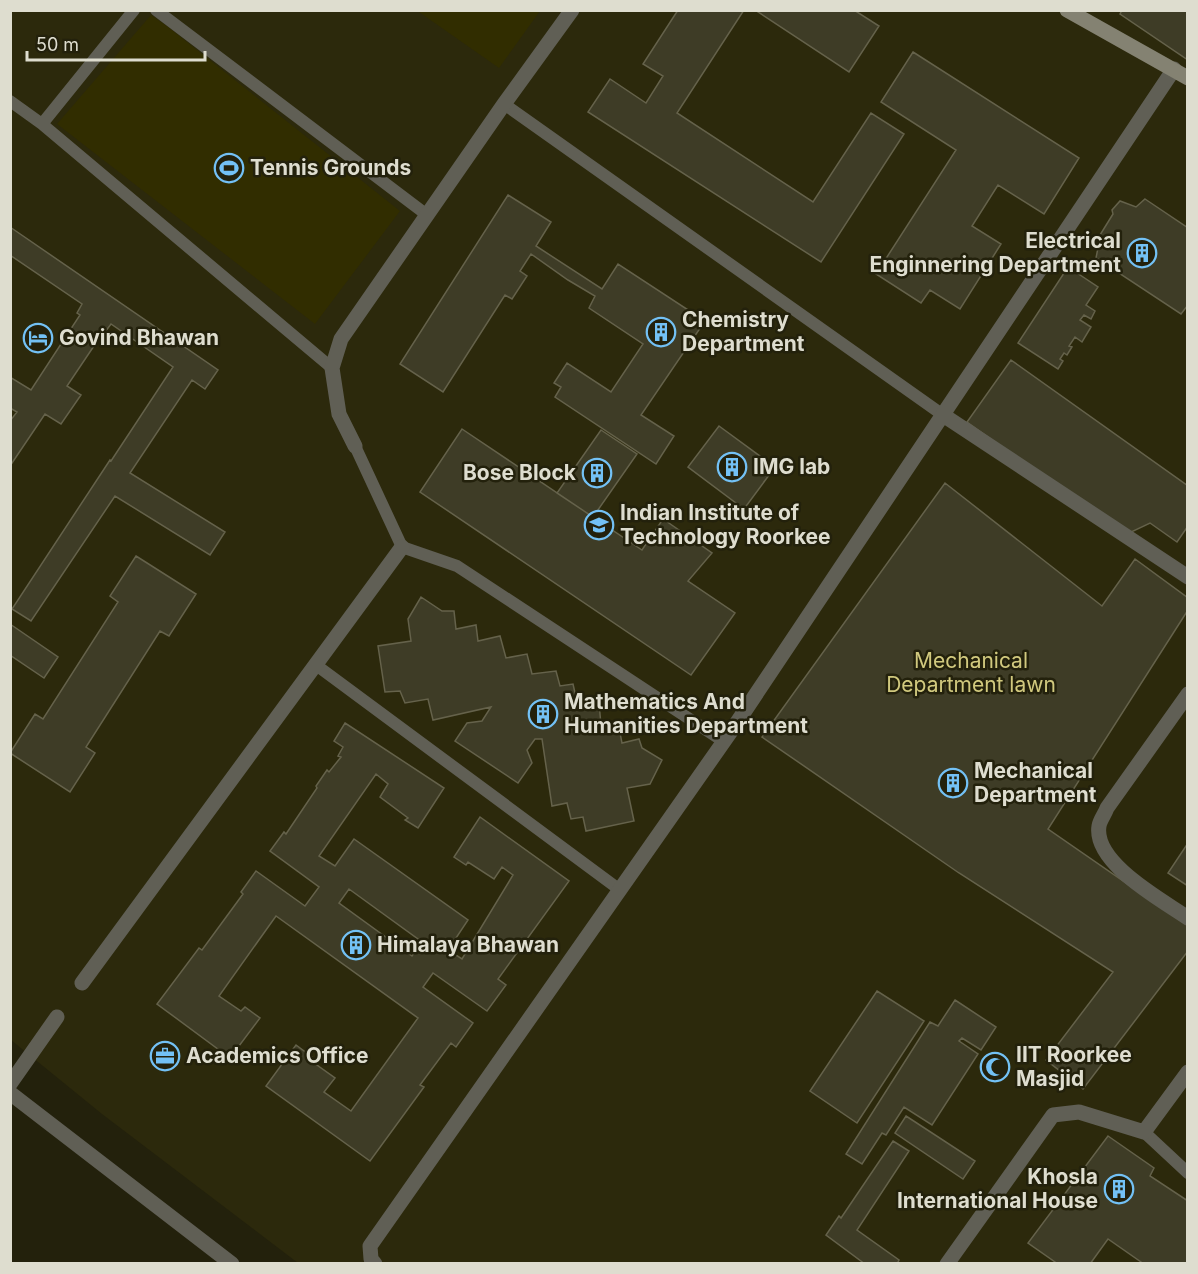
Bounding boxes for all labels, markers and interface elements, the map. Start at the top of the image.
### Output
scale bar [27,24,206,62]
text: 50 m [36,34,79,55]
sports icon: Tennis Grounds [213,152,245,184]
place label: Tennis Grounds [250,155,411,180]
place label: Electrical Enginnering Department [869,228,1121,277]
building icon: Electrical Enginnering Department [1126,237,1158,269]
place label: Chemistry Department [682,307,805,356]
building icon: Chemistry Department [645,316,677,348]
hotel icon: Govind Bhawan [22,322,54,354]
place label: Govind Bhawan [59,325,219,350]
building icon: IMG lab [716,451,748,483]
place label: IMG lab [753,454,830,479]
building icon: Bose Block [581,457,613,489]
place label: Bose Block [463,460,577,485]
place label: Indian Institute of Technology Roorkee [620,500,831,549]
school or university icon: Indian Institute of Technology Roorkee [583,509,615,541]
park label: Mechanical Department lawn [886,648,1056,697]
place label: Mathematics And Humanities Department [564,689,808,738]
building icon: Mathematics And Humanities Department [527,698,559,730]
place label: Mechanical Department [974,758,1097,807]
building icon: Mechanical Department [937,767,969,799]
building icon: Himalaya Bhawan [340,929,372,961]
place label: Himalaya Bhawan [377,932,559,957]
office icon: Academics Office [149,1040,181,1072]
place label: IIT Roorkee Masjid [1016,1042,1132,1091]
place label: Academics Office [186,1043,368,1068]
mosque icon: IIT Roorkee Masjid [979,1051,1011,1083]
place label: Khosla International House [897,1164,1098,1213]
building icon: Khosla International House [1103,1173,1135,1205]

